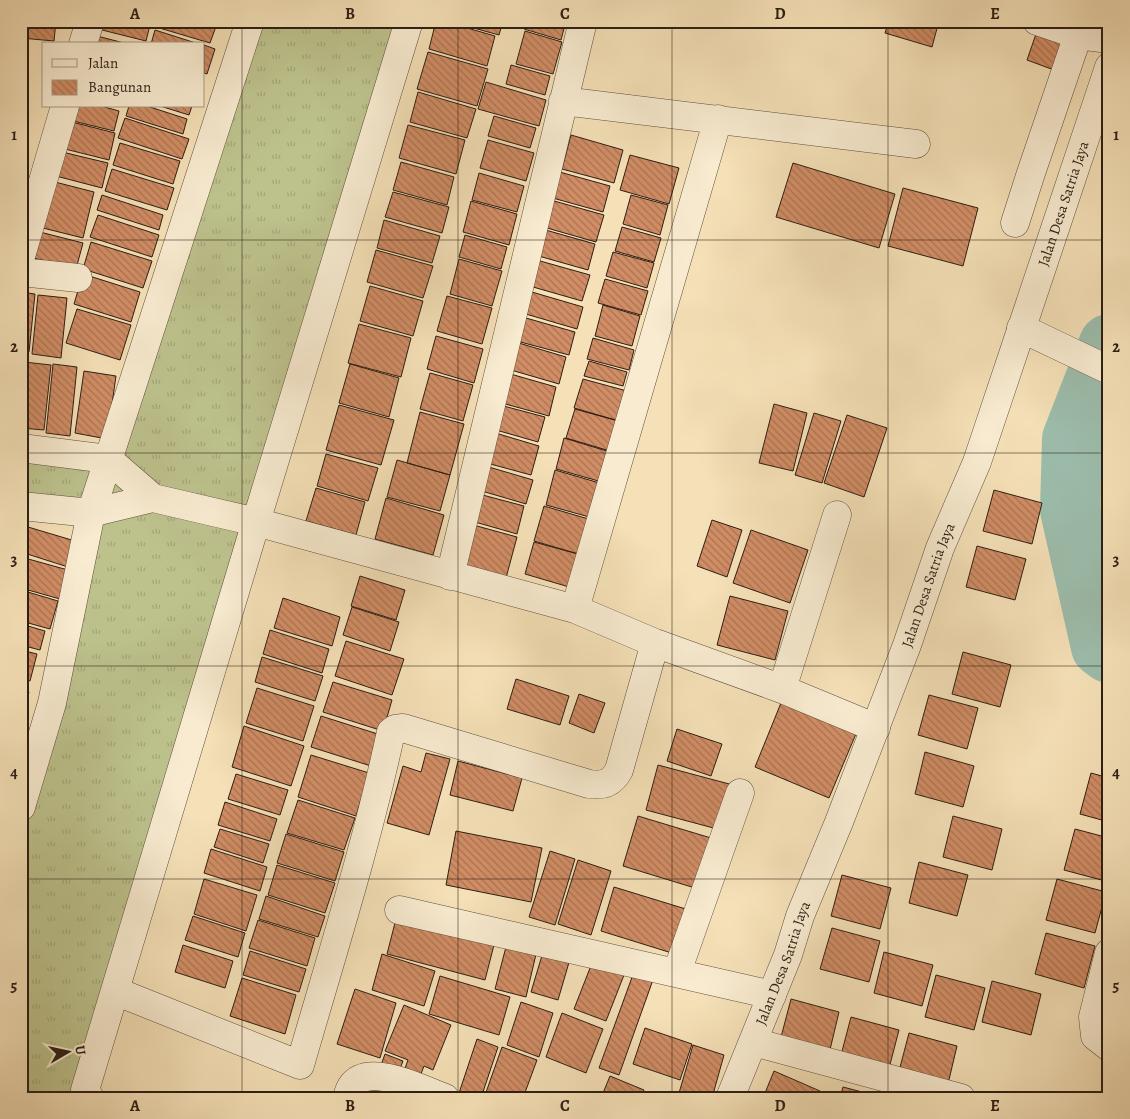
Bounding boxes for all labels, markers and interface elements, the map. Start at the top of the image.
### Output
text: A [129,3,141,25]
text: B [345,3,355,25]
text: C [560,3,570,25]
text: D [774,3,786,25]
text: E [990,3,1000,25]
legend [42,42,205,108]
text: Jalan [88,53,118,73]
text: Bangunan [88,77,151,97]
text: 1 [11,124,17,146]
text: 1 [1113,124,1119,146]
street label: Jalan Desa Satria Jaya [1033,138,1094,269]
text: 2 [10,336,18,358]
text: 2 [1112,336,1120,358]
street label: Jalan Desa Satria Jaya [897,520,960,650]
text: 3 [11,549,18,571]
text: 3 [1113,549,1120,571]
text: 4 [10,762,18,784]
text: 4 [1112,762,1120,784]
street label: Jalan Desa Satria Jaya [751,898,815,1028]
text: 5 [11,975,18,997]
text: 5 [1113,975,1120,997]
north arrow [42,1026,92,1076]
text: U [70,1044,90,1056]
text: A [129,1095,141,1117]
text: B [345,1095,355,1117]
text: C [560,1095,570,1117]
text: D [774,1095,786,1117]
text: E [990,1095,1000,1117]

